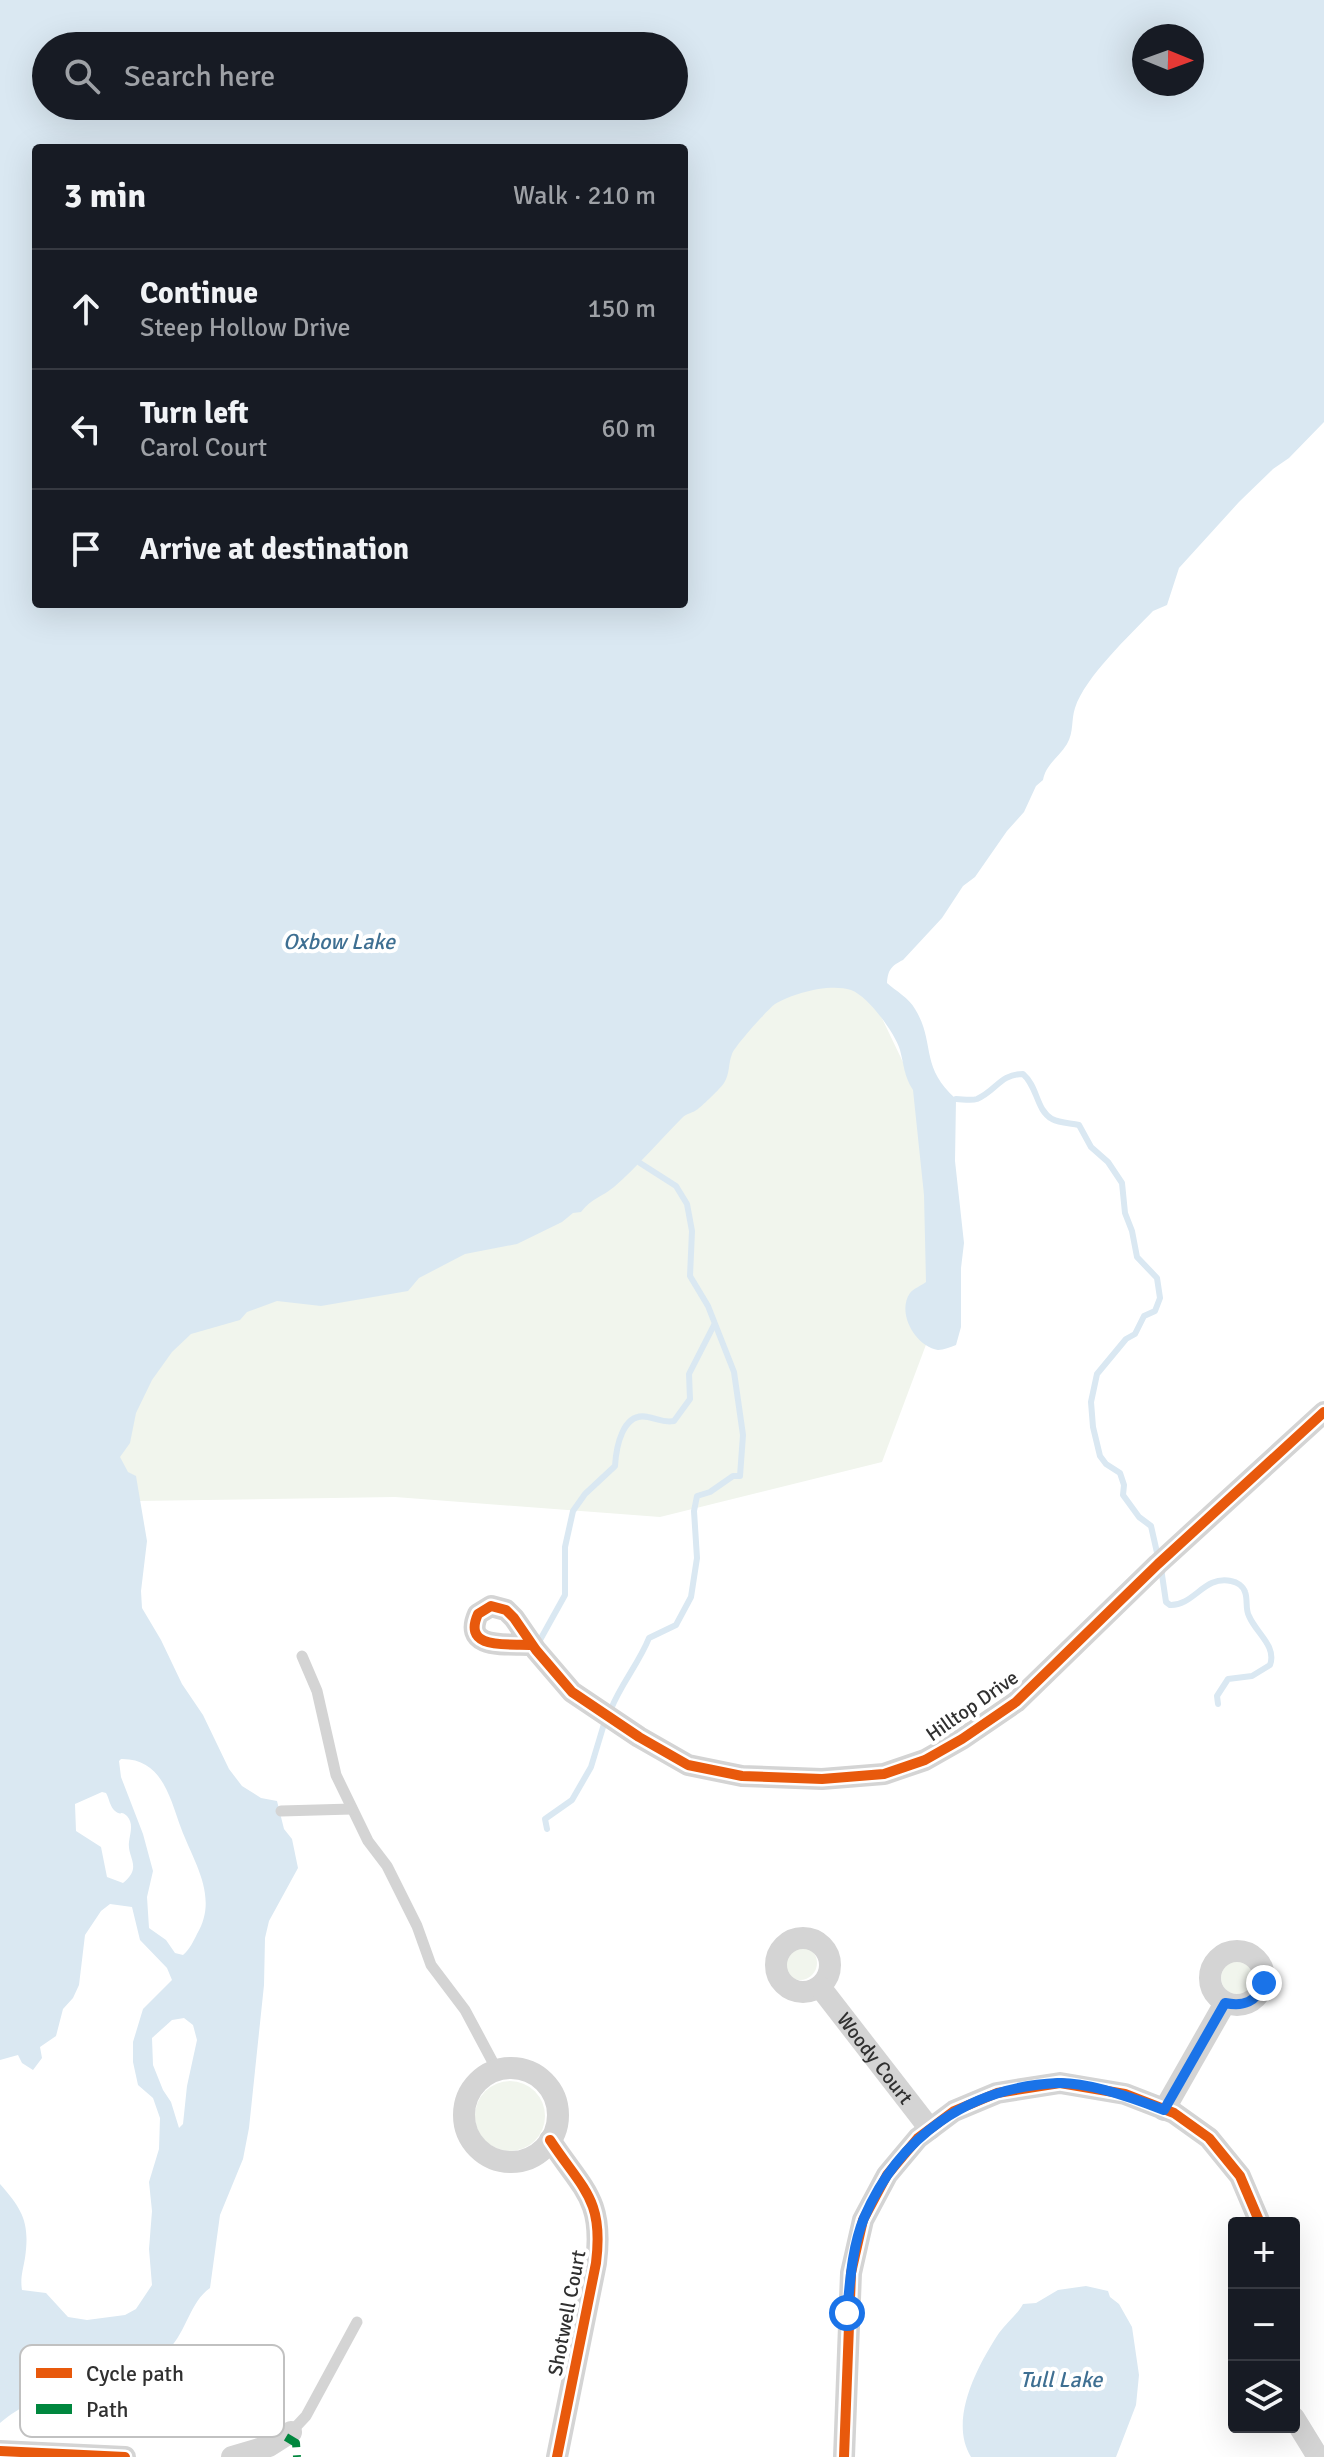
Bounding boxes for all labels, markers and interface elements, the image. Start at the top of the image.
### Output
north arrow [1132,24,1204,96]
search box [32,32,688,120]
icon: search [60,54,104,98]
text: Search here [124,58,275,95]
text: 3 min [64,175,146,217]
text: Walk · 210 m [513,180,656,212]
text: Continue [140,275,258,312]
icon: ahead [64,287,108,331]
text: 150 m [587,293,656,325]
text: Steep Hollow Drive [140,312,351,344]
text: Turn left [140,395,249,432]
icon: left [64,407,108,451]
text: 60 m [601,413,656,445]
text: Carol Court [140,432,267,464]
icon: arrive [64,527,108,571]
text: Arrive at destination [140,531,409,568]
water label: Oxbow Lake [283,928,396,955]
street label: Hilltop Drive [921,1665,1023,1747]
route end [1246,1965,1282,2001]
street label: Woody Court [832,2007,919,2109]
map controls [1228,2217,1300,2433]
button: + [1228,2217,1300,2289]
street label: Shotwell Court [543,2248,591,2378]
button: − [1228,2289,1300,2361]
route start [829,2295,865,2331]
legend [20,2345,284,2437]
text: Cycle path [86,2360,184,2387]
button: layers [1228,2361,1300,2433]
water label: Tull Lake [1020,2366,1103,2393]
text: Path [86,2396,129,2423]

